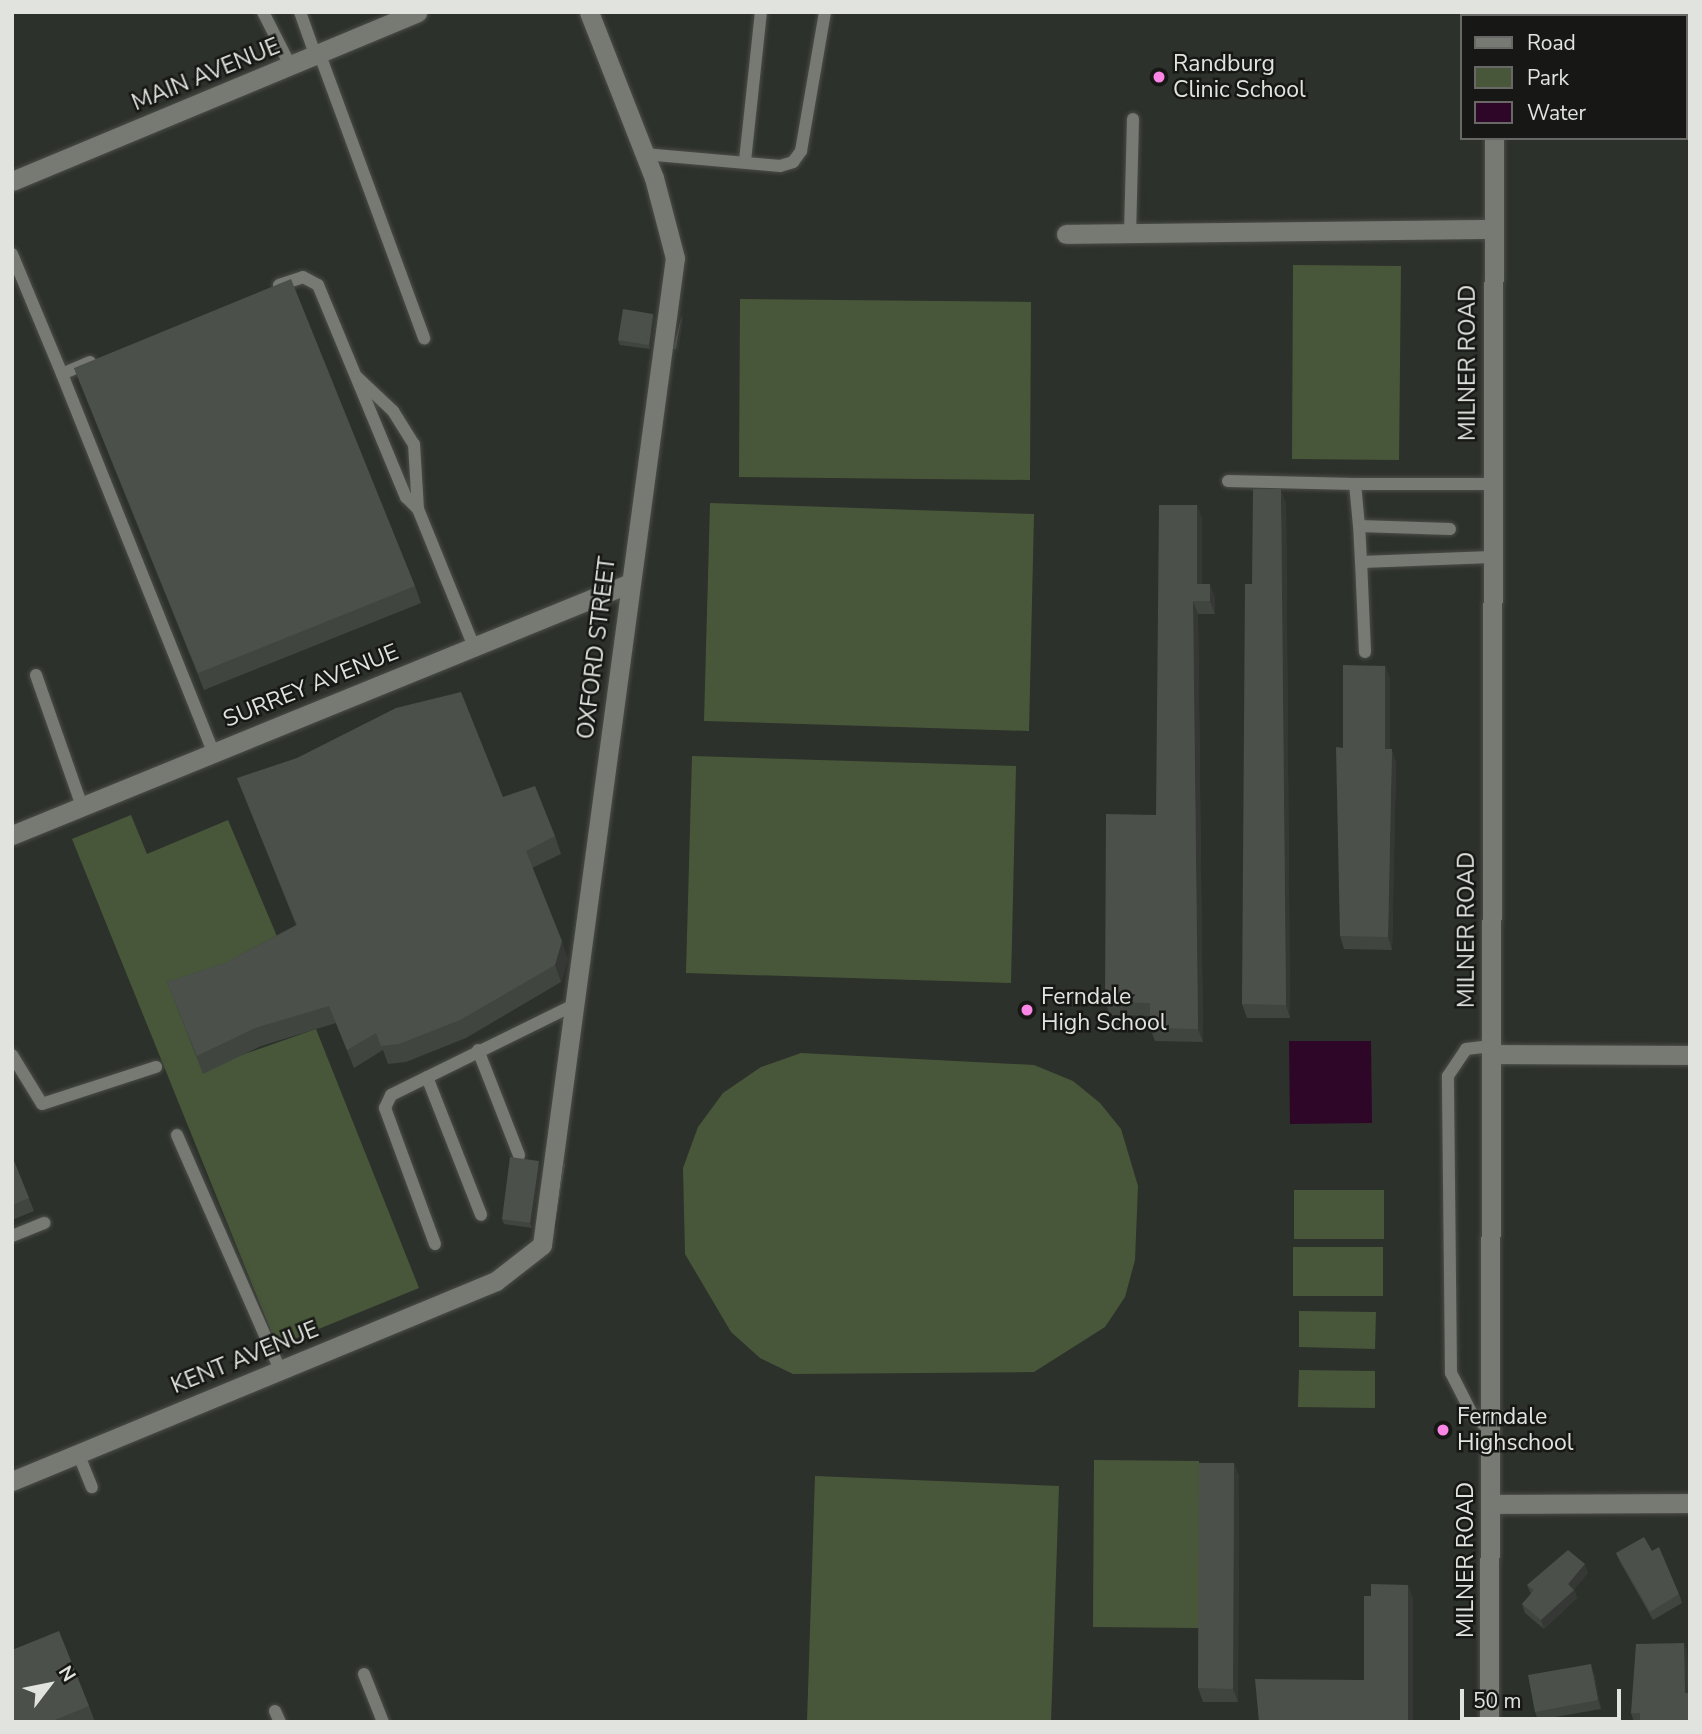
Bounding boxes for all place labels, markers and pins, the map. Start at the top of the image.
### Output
place label: Randburg Clinic School [1173,50,1306,104]
marker: Randburg Clinic School [1151,69,1167,85]
place label: Ferndale High School [1041,983,1167,1037]
marker: Ferndale High School [1019,1002,1035,1018]
place label: Ferndale Highschool [1457,1403,1574,1457]
marker: Ferndale Highschool [1435,1422,1451,1438]

